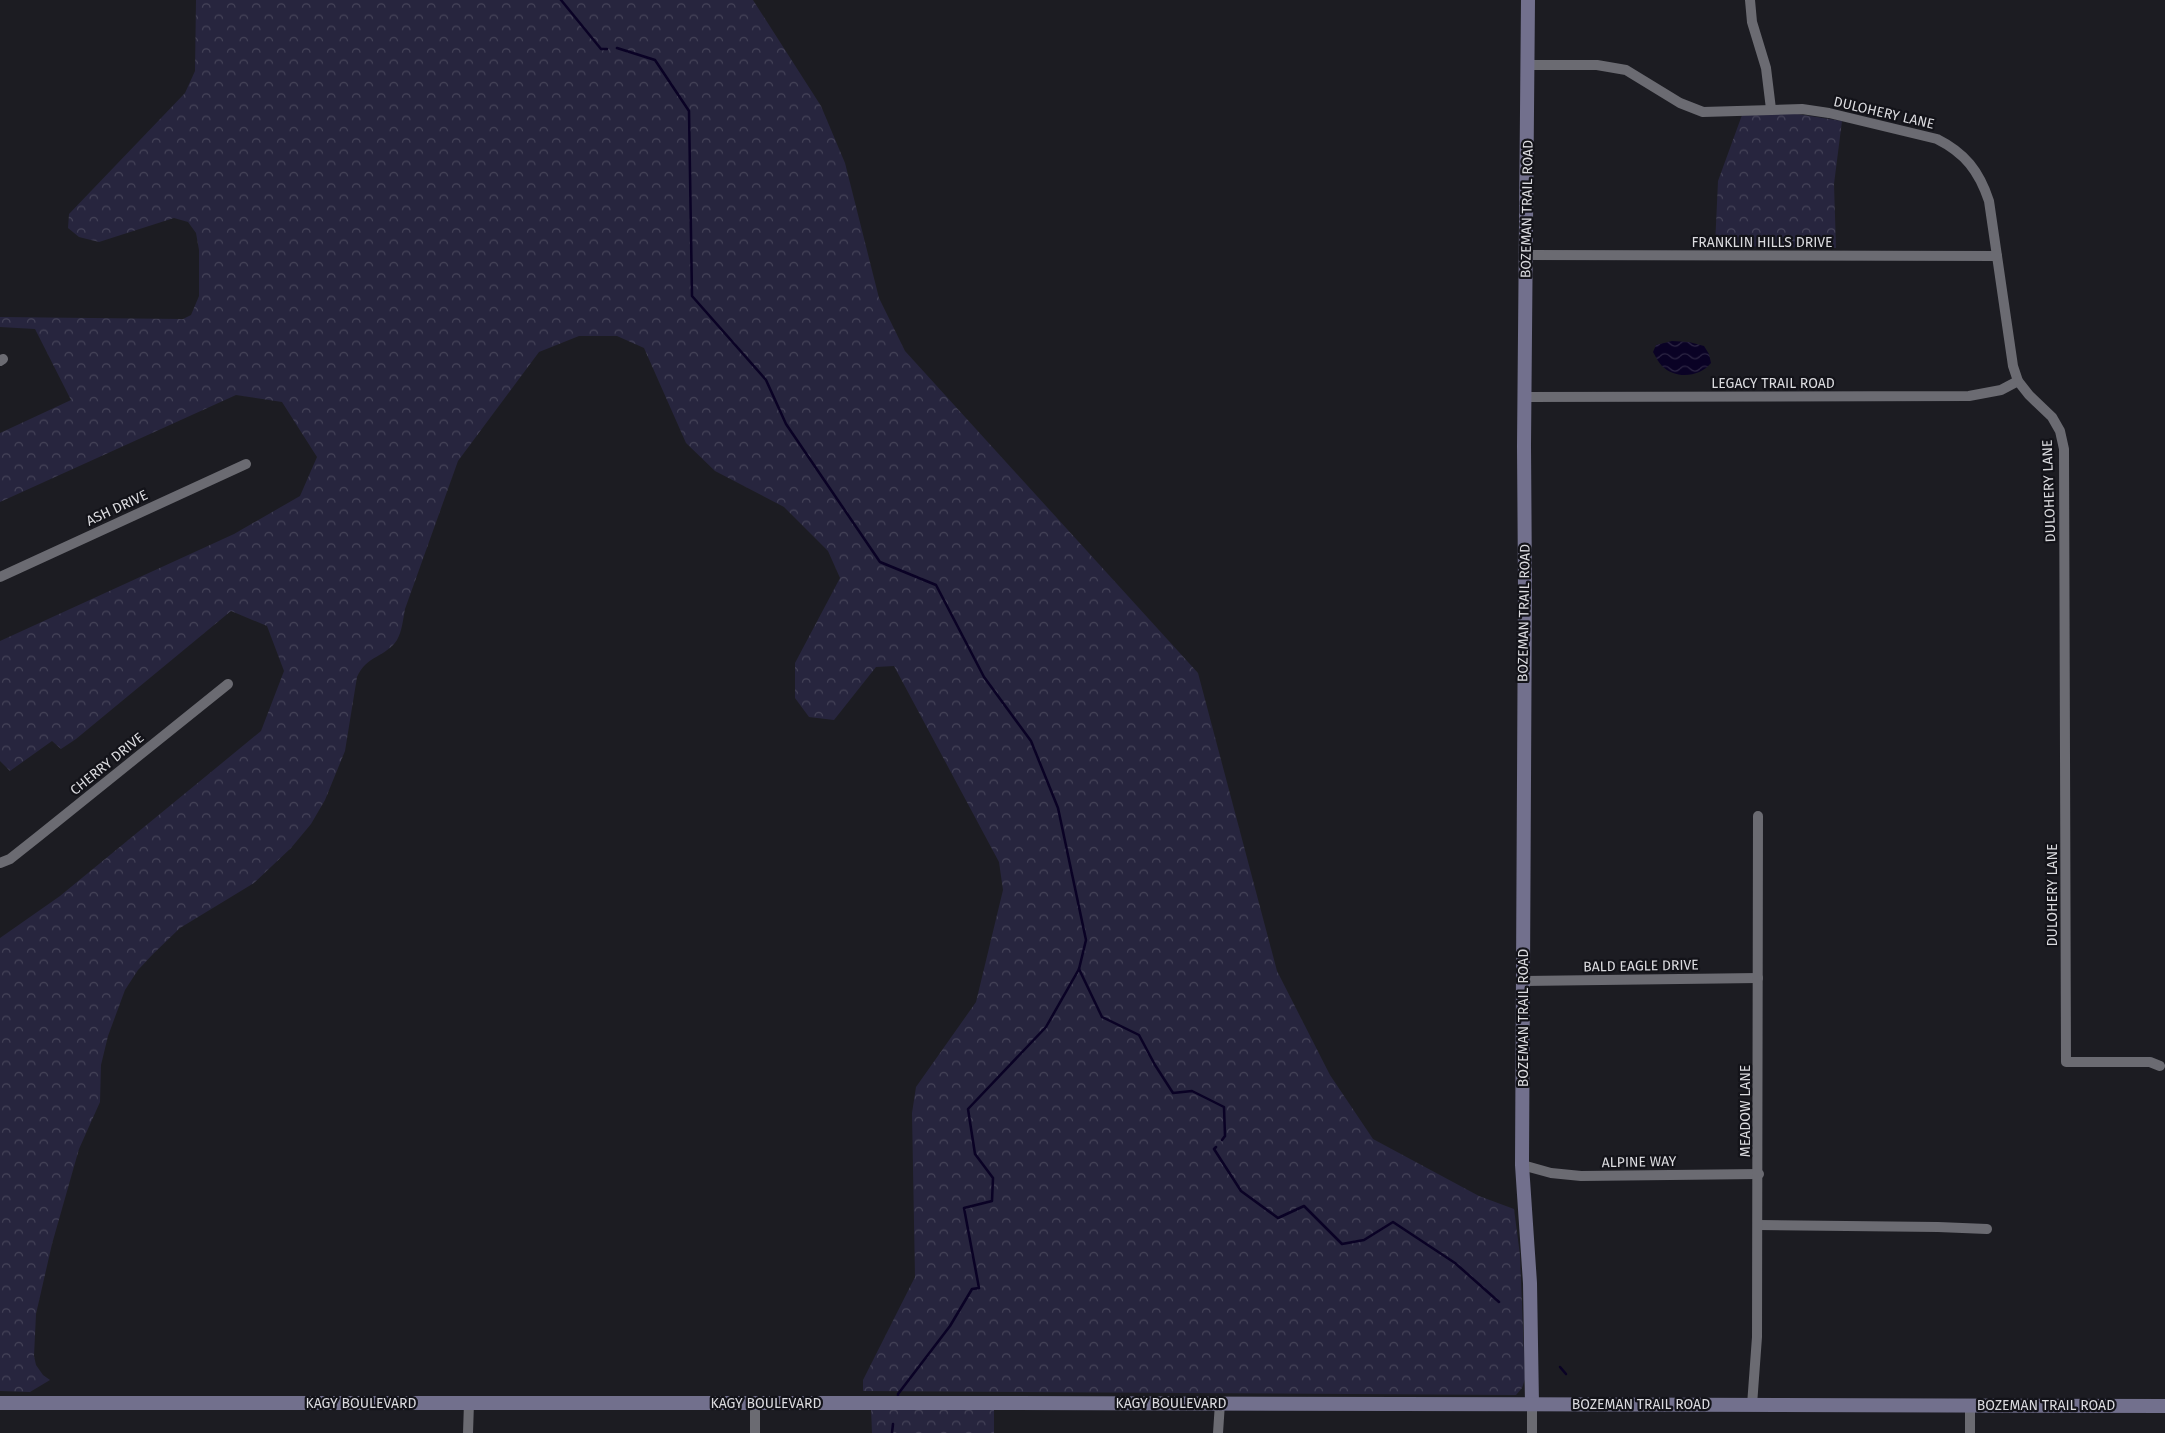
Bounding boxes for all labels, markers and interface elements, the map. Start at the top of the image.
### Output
street label: DULOHERY LANE [1832,93,1936,133]
street label: BOZEMAN TRAIL ROAD [1517,140,1537,278]
street label: FRANKLIN HILLS DRIVE [1691,234,1833,251]
street label: LEGACY TRAIL ROAD [1711,375,1835,392]
street label: DULOHERY LANE [2039,439,2059,543]
street label: ASH DRIVE [84,486,150,530]
street label: BOZEMAN TRAIL ROAD [1514,544,1534,682]
street label: CHERRY DRIVE [67,729,147,799]
street label: DULOHERY LANE [2044,844,2061,946]
street label: BOZEMAN TRAIL ROAD [1515,949,1532,1087]
street label: BALD EAGLE DRIVE [1583,956,1699,976]
street label: MEADOW LANE [1737,1065,1754,1157]
street label: ALPINE WAY [1602,1153,1677,1171]
street label: KAGY BOULEVARD [305,1395,417,1412]
street label: KAGY BOULEVARD [710,1395,822,1412]
street label: KAGY BOULEVARD [1115,1395,1227,1412]
street label: BOZEMAN TRAIL ROAD [1572,1396,1710,1413]
street label: BOZEMAN TRAIL ROAD [1977,1397,2115,1414]

